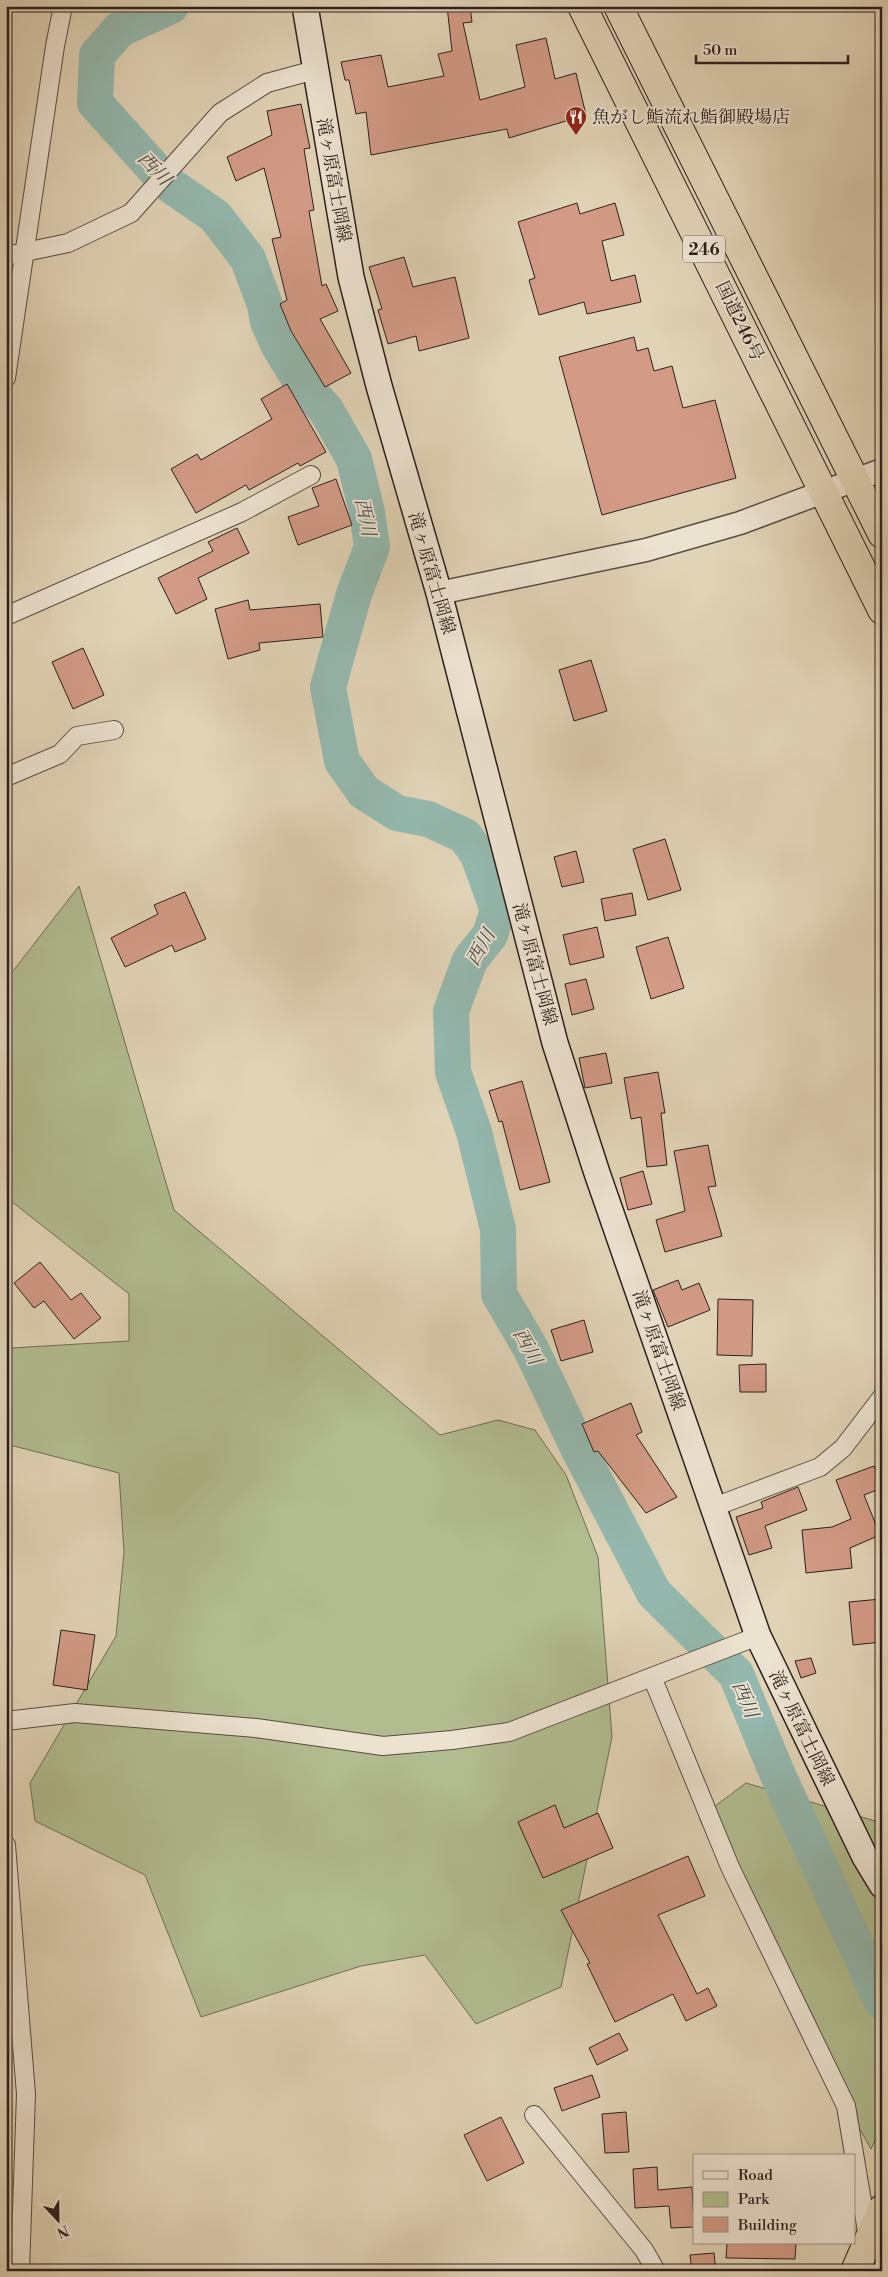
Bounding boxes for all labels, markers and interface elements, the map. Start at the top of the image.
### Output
scale bar [696,32,848,64]
text: 50 m [703,41,737,60]
restaurant icon: 魚がし鮨流れ鮨御殿場店 [564,105,588,136]
place label: 魚がし鮨流れ鮨御殿場店 [592,106,790,129]
street label: 滝ヶ原富士岡線 [311,116,356,244]
water label: 西川 [132,147,177,192]
road number: 246 [683,235,725,262]
street label: 国道246号 [710,278,769,365]
water label: 西川 [349,496,381,540]
street label: 滝ヶ原富士岡線 [403,509,460,637]
street label: 滝ヶ原富士岡線 [507,900,562,1028]
water label: 西川 [461,923,502,970]
street label: 滝ヶ原富士岡線 [627,1287,690,1413]
water label: 西川 [507,1324,548,1371]
street label: 滝ヶ原富士岡線 [764,1667,840,1790]
water label: 西川 [727,1677,764,1723]
legend [693,2154,856,2244]
text: Road [738,2166,773,2185]
text: Park [738,2190,770,2209]
north arrow [32,2194,82,2244]
text: Building [737,2216,797,2235]
text: N [54,2221,71,2242]

